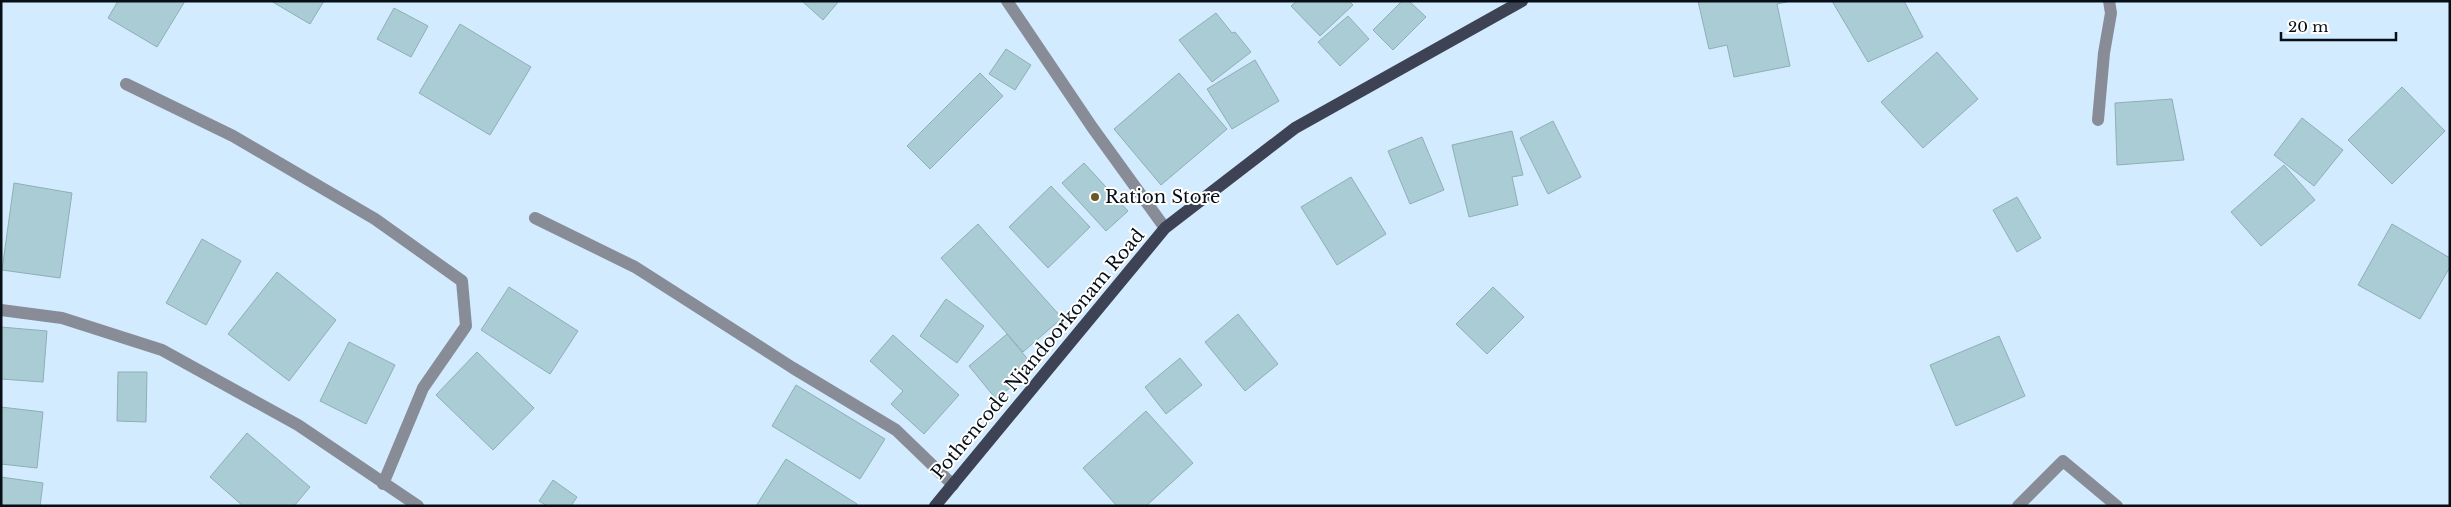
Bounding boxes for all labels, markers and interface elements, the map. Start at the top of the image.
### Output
scale bar [2281,10,2396,42]
text: 20 m [2288,17,2328,36]
place label: Ration Store [1105,186,1220,208]
marker: Ration Store [1089,191,1101,203]
street label: Pothencode Njandoorkonam Road [927,224,1149,484]

